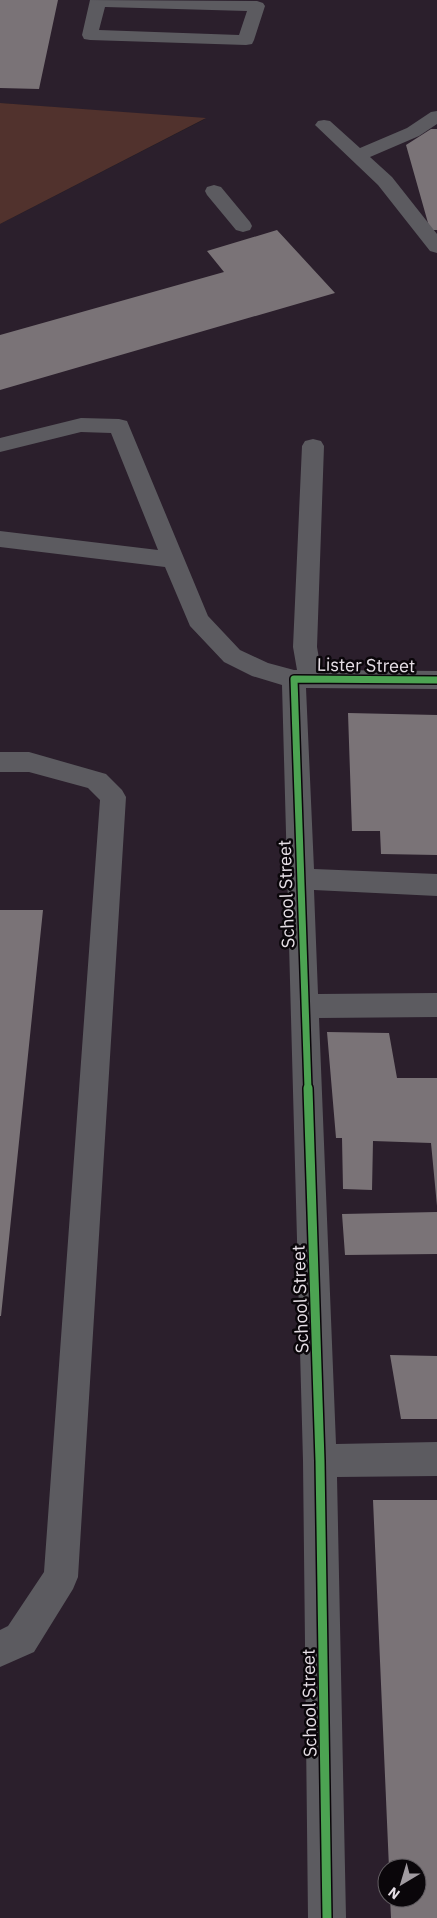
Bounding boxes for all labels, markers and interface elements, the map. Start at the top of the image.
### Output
street label: Lister Street [317,653,415,677]
street label: School Street [273,839,299,949]
street label: School Street [287,1244,313,1354]
street label: School Street [297,1649,321,1757]
north arrow [377,1858,427,1908]
text: N [384,1883,404,1903]

